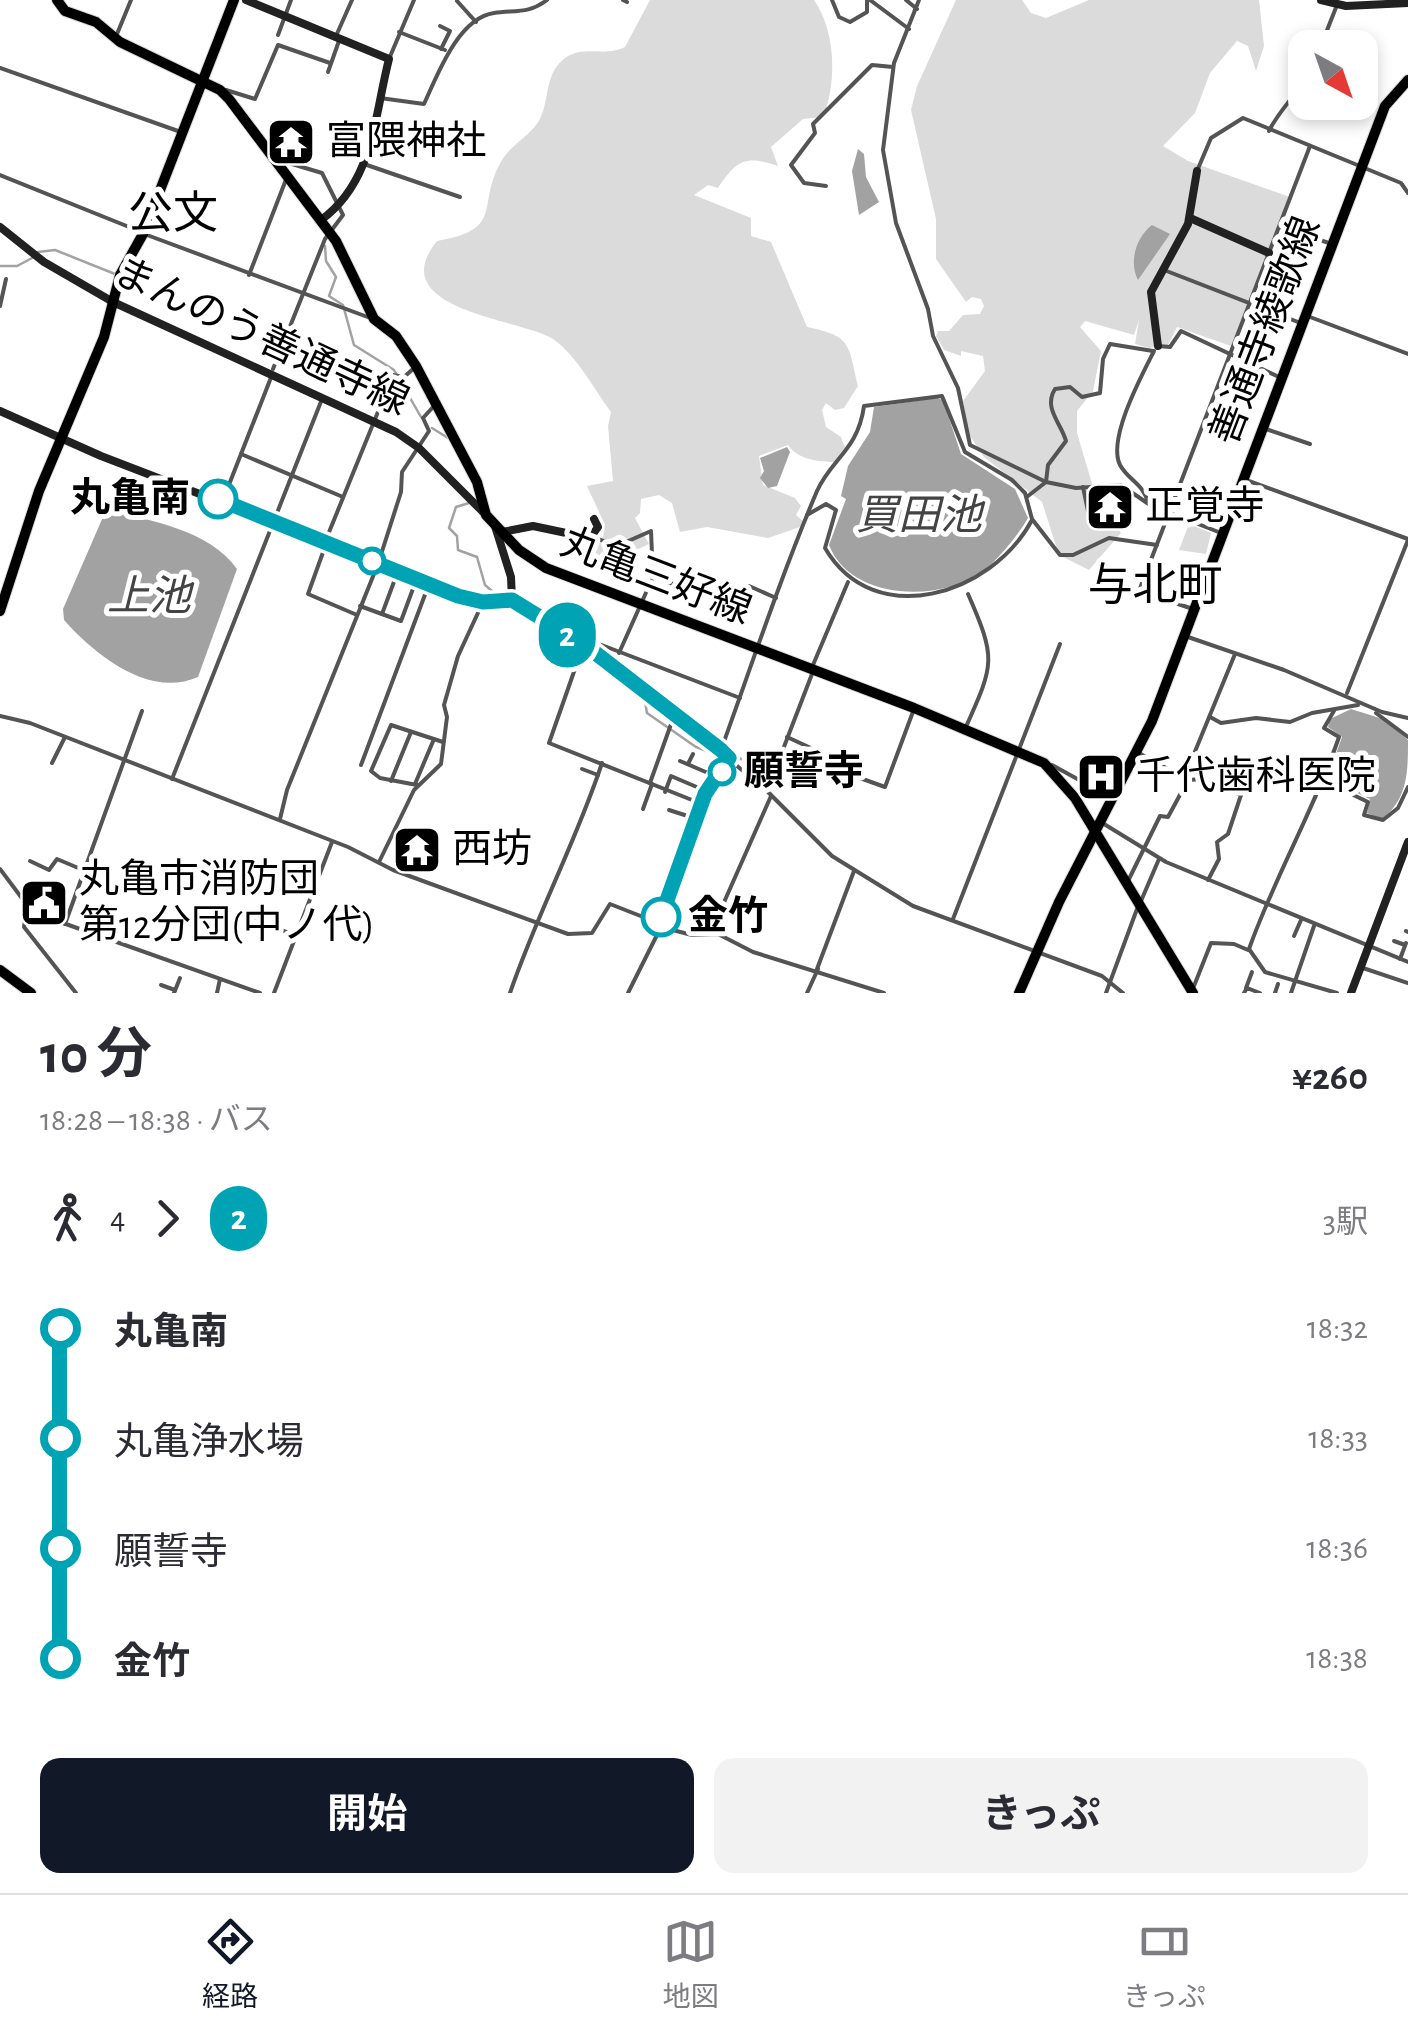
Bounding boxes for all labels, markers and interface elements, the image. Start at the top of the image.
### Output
north arrow [1288,30,1378,120]
map controls [1288,30,1378,120]
temple icon: 富隈神社 [265,116,317,168]
place label: 富隈神社 [326,120,486,162]
district label: 公文 [128,190,218,237]
street label: 善通寺綾歌線 [1202,211,1328,450]
street label: まんのう善通寺線 [108,249,415,423]
place label: 丸亀南 [70,476,190,519]
marker: 丸亀南 [199,480,237,518]
temple icon: 正覚寺 [1084,481,1136,533]
place label: 正覚寺 [1145,485,1265,527]
water label: 買田池 [856,493,986,537]
street label: 丸亀三好線 [555,521,757,632]
unlabelled marker [359,548,385,574]
district label: 与北町 [1087,562,1223,609]
water label: 上池 [107,574,195,618]
line badge: 2 [534,602,600,668]
text: 2 [559,618,575,653]
place label: 願誓寺 [744,750,864,792]
hospital icon: 千代歯科医院 [1075,751,1127,803]
place label: 千代歯科医院 [1136,755,1376,797]
marker: 願誓寺 [709,759,735,785]
temple icon: 西坊 [391,824,443,876]
place label: 西坊 [452,828,532,870]
place label: 丸亀市消防団 第12分団(中ノ代) [79,858,375,946]
public building icon: 丸亀市消防団 第12分団(中ノ代) [18,877,70,929]
place label: 金竹 [688,894,768,937]
marker: 金竹 [642,898,680,936]
text: 10 分 [40,1028,152,1083]
text: ¥260 [1292,1059,1368,1097]
text: 18:28 – 18:38 · バス [40,1104,273,1136]
icon: walk [40,1191,95,1246]
icon: forward [140,1191,195,1246]
text: 2 [230,1201,247,1236]
text: 4 [110,1202,125,1234]
text: 3駅 [1323,1206,1368,1238]
text: 18:32 [1307,1312,1368,1344]
text: 丸亀南 [114,1314,228,1352]
text: 18:33 [1308,1422,1368,1454]
text: 丸亀浄水場 [114,1424,304,1462]
text: 18:36 [1306,1532,1368,1564]
text: 願誓寺 [114,1534,228,1572]
text: 18:38 [1306,1642,1368,1674]
text: 金竹 [114,1644,190,1682]
button: 開始 [40,1758,694,1873]
button: きっぷ [714,1758,1368,1873]
tab: 経路 [202,1914,258,2015]
tab: 地図 [663,1914,719,2015]
tab: きっぷ [1123,1914,1206,2015]

